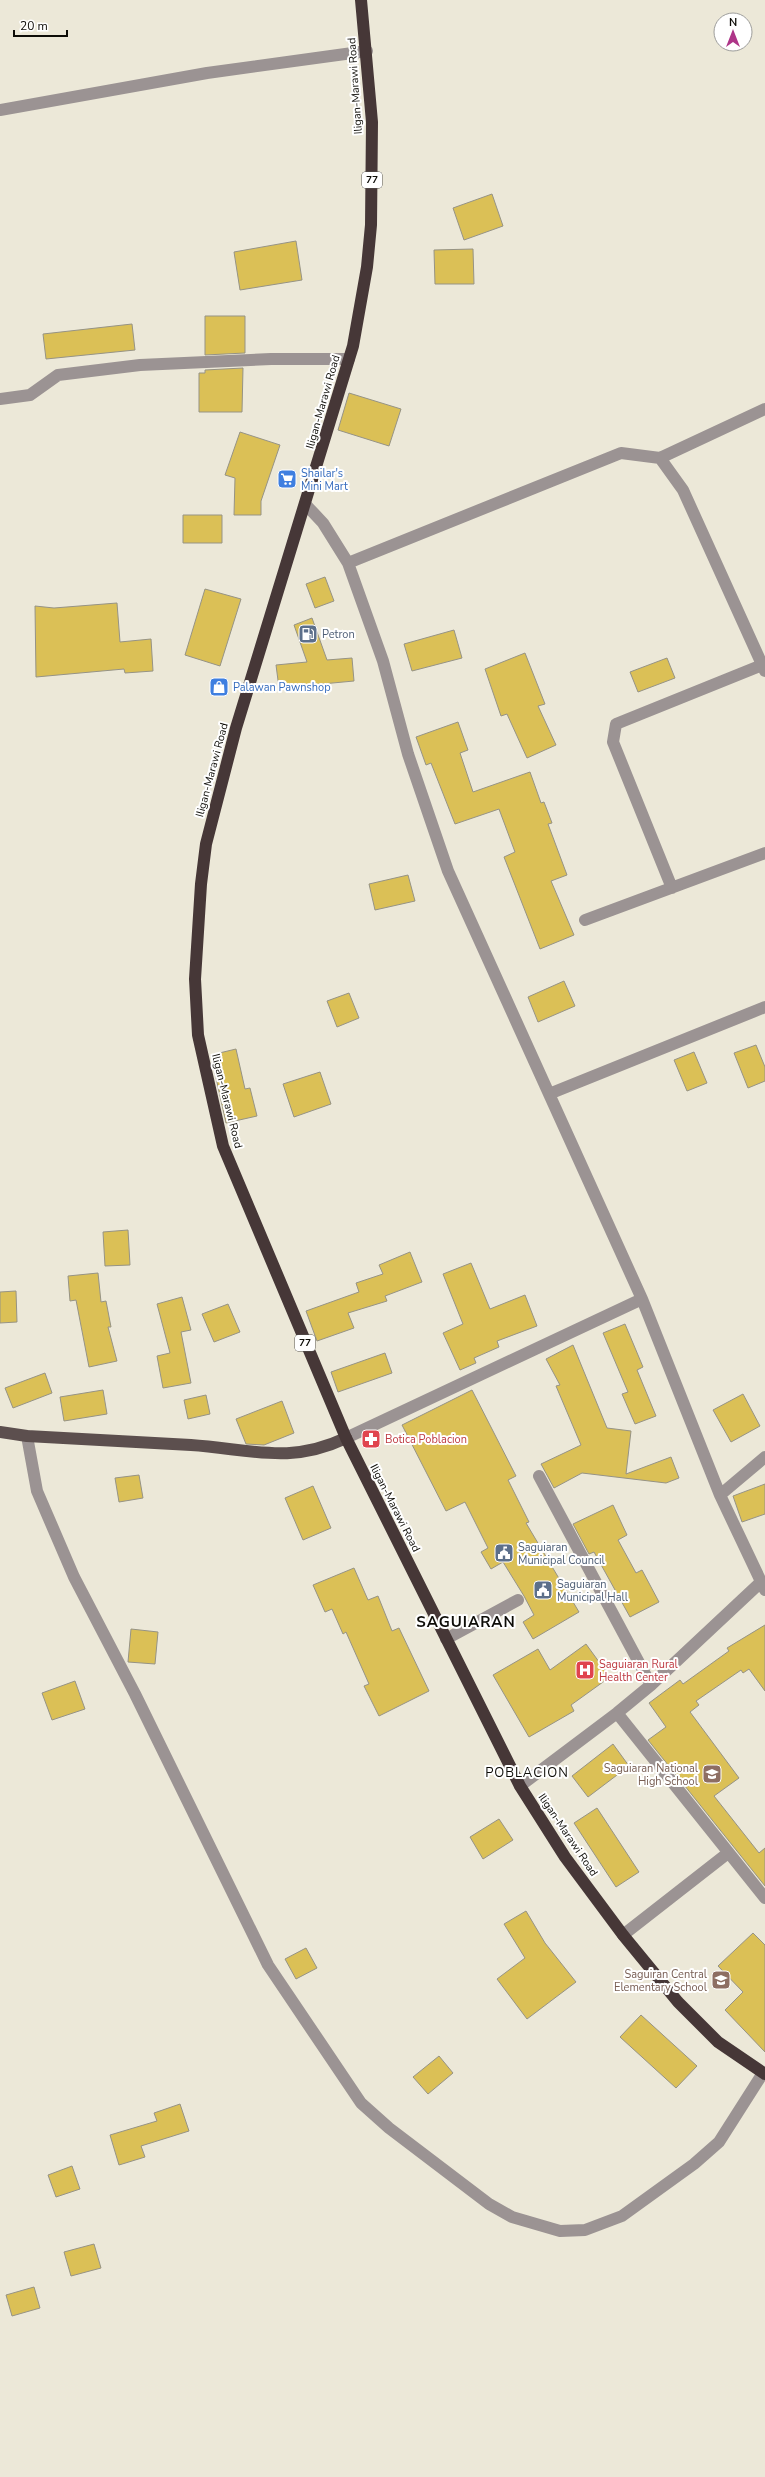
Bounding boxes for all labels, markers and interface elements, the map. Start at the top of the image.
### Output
scale bar [14,12,67,38]
north arrow [713,12,753,52]
text: N [729,15,737,30]
text: 20 m [20,18,48,34]
street label: Iligan-Marawi Road [344,37,366,135]
road number: 77 [362,172,382,188]
street label: Iligan-Marawi Road [302,353,344,451]
place label: Shailar's Mini Mart [301,466,348,494]
supermarket icon: Shailar's Mini Mart [276,468,298,490]
fuel station icon: Petron [297,623,319,645]
place label: Petron [322,627,355,642]
shop icon: Palawan Pawnshop [208,676,230,698]
place label: Palawan Pawnshop [233,680,331,695]
street label: Iligan-Marawi Road [192,721,232,819]
street label: Iligan-Marawi Road [208,1052,246,1150]
road number: 77 [295,1335,315,1351]
pharmacy icon: Botica Poblacion [360,1428,382,1450]
place label: Botica Poblacion [385,1432,467,1447]
street label: Iligan-Marawi Road [366,1461,424,1555]
place label: Saguiaran Municipal Council [518,1540,606,1568]
public building icon: Saguiaran Municipal Council [493,1542,515,1564]
place label: Saguiaran Municipal Hall [557,1577,629,1605]
public building icon: Saguiaran Municipal Hall [532,1579,554,1601]
district label: SAGUIARAN [416,1612,516,1632]
place label: Saguiaran Rural Health Center [599,1657,679,1685]
hospital icon: Saguiaran Rural Health Center [574,1659,596,1681]
place label: Saguiaran National High School [604,1761,699,1789]
school or university icon: Saguiaran National High School [701,1763,723,1785]
district label: POBLACION [485,1764,569,1782]
street label: Iligan-Marawi Road [535,1791,601,1879]
place label: Saguiran Central Elementary School [614,1967,708,1995]
school or university icon: Saguiran Central Elementary School [710,1969,732,1991]

